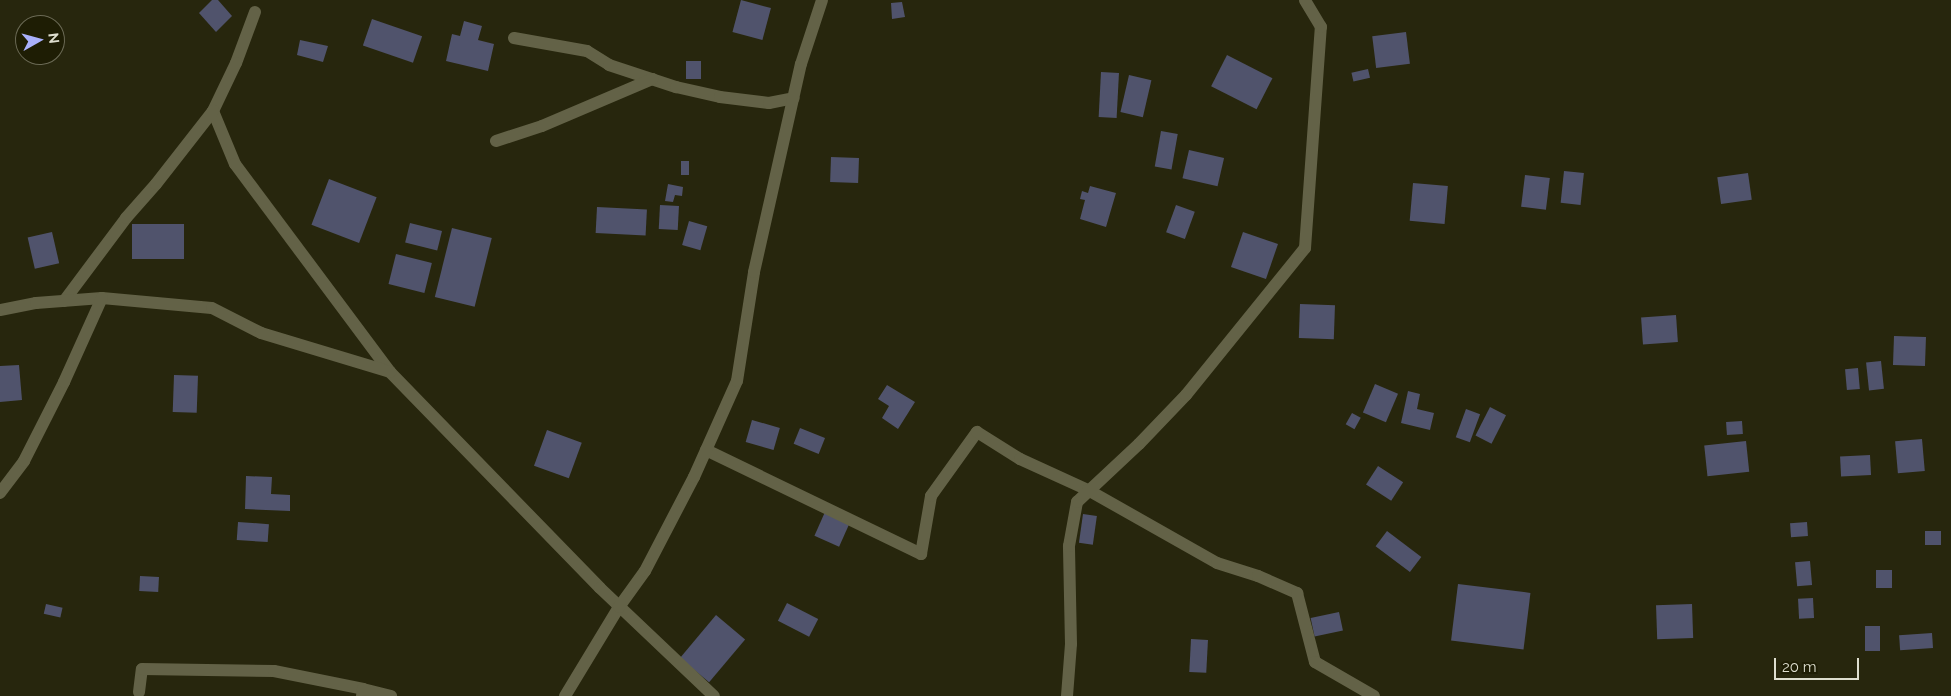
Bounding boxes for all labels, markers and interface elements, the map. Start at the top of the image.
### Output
north arrow [15,15,65,65]
text: N [45,32,62,45]
scale bar [1776,648,1861,680]
text: 20 m [1782,658,1817,676]

